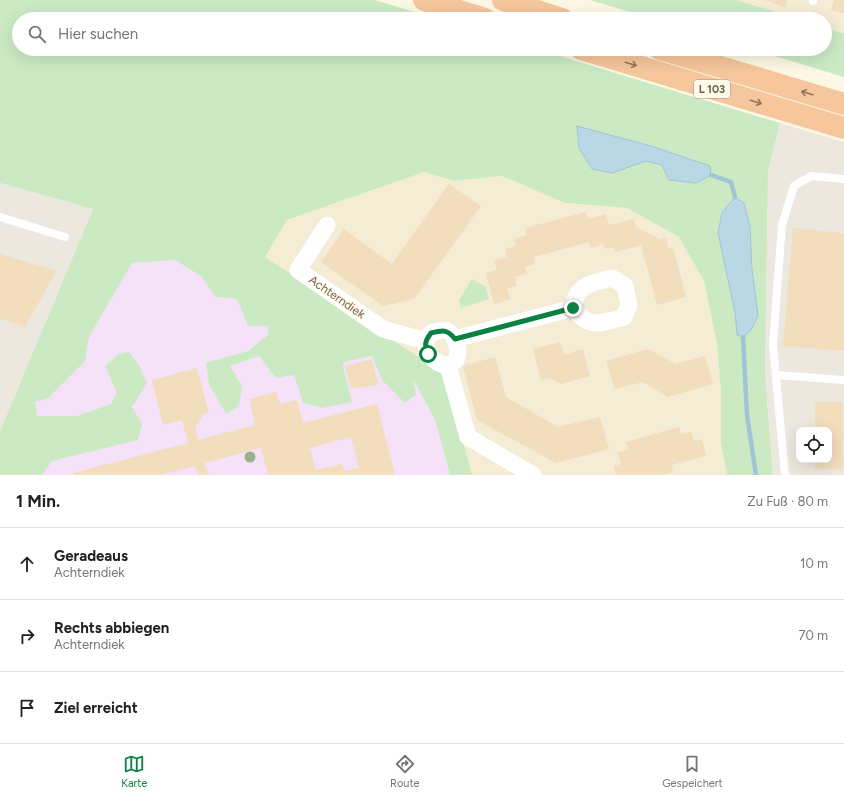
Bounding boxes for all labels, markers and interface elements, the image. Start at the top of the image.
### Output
search box [12,12,832,56]
icon: search [26,23,48,45]
text: Hier suchen [58,25,138,43]
one-way arrow [625,61,638,68]
road number: L 103 [694,80,730,98]
one-way arrow [800,89,813,96]
one-way arrow [749,99,762,106]
street label: Achterndiek [306,273,368,322]
route end [564,299,582,317]
route start [419,345,437,363]
map controls [796,427,832,463]
button: locate [796,427,832,463]
text: 1 Min. [16,491,60,511]
text: Zu Fuß · 80 m [747,494,828,509]
text: Geradeaus [54,547,128,565]
icon: ahead [16,553,38,575]
text: 10 m [800,556,828,571]
text: Achterndiek [54,565,125,580]
text: Rechts abbiegen [54,619,169,637]
icon: right [16,625,38,647]
text: 70 m [798,628,828,643]
text: Achterndiek [54,637,125,652]
icon: arrive [16,697,38,719]
text: Ziel erreicht [54,699,138,717]
tab: Karte [121,753,147,790]
tab: Route [390,753,420,790]
tab: Gespeichert [662,753,723,790]

